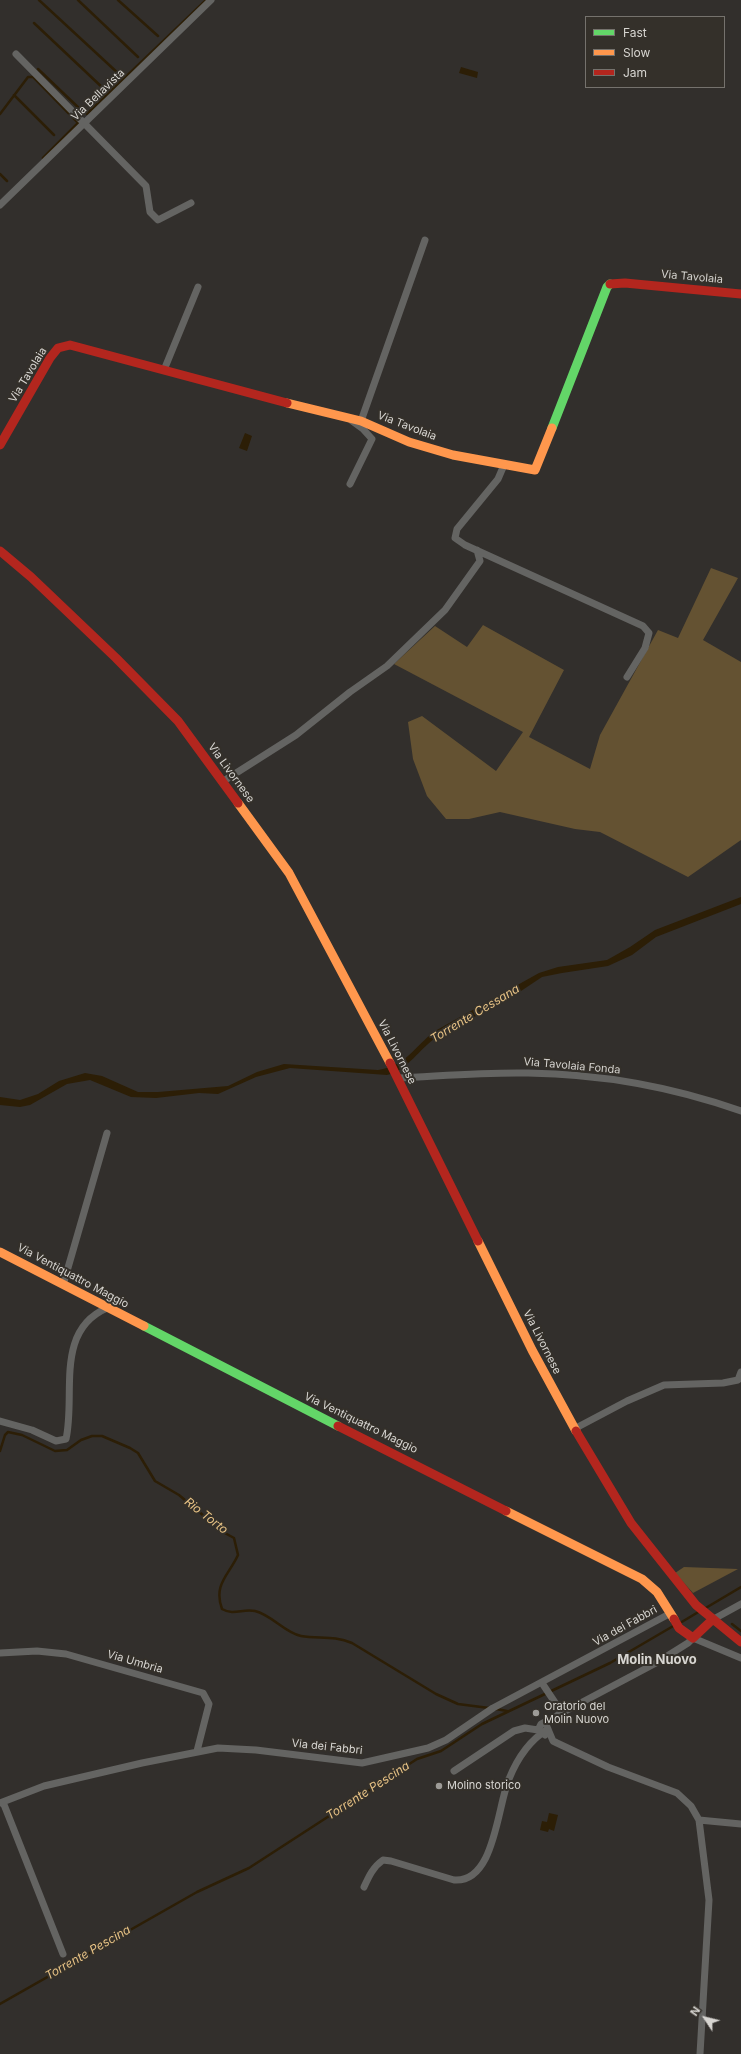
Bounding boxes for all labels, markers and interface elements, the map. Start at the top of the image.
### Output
legend [585,16,725,88]
text: Fast [623,25,647,40]
text: Slow [623,45,650,60]
text: Jam [623,65,647,80]
street label: Via Bellavista [69,66,127,124]
street label: Via Tavolaia [661,268,723,286]
street label: Via Tavolaia [6,345,50,405]
street label: Via Tavolaia [376,409,438,443]
street label: Via Livornese [205,741,257,805]
water label: Torrente Cessana [428,982,522,1046]
street label: Via Livornese [375,1018,419,1086]
street label: Via Tavolaia Fonda [523,1055,621,1077]
street label: Via Ventiquattro Maggio [15,1241,131,1311]
street label: Via Livornese [520,1308,564,1376]
street label: Via Ventiquattro Maggio [302,1390,420,1456]
water label: Rio Torto [181,1495,231,1537]
street label: Via dei Fabbri [591,1603,659,1649]
street label: Via Umbria [106,1648,164,1676]
district label: Molin Nuovo [617,1652,697,1668]
place label: Oratorio del Molin Nuovo [544,1700,609,1726]
marker: Oratorio del Molin Nuovo [531,1708,541,1718]
street label: Via dei Fabbri [291,1737,363,1757]
water label: Torrente Pescina [324,1759,412,1823]
place label: Molino storico [447,1779,521,1793]
marker: Molino storico [434,1781,444,1791]
water label: Torrente Pescina [43,1923,133,1983]
north arrow [685,1998,725,2038]
text: N [687,2004,703,2019]

